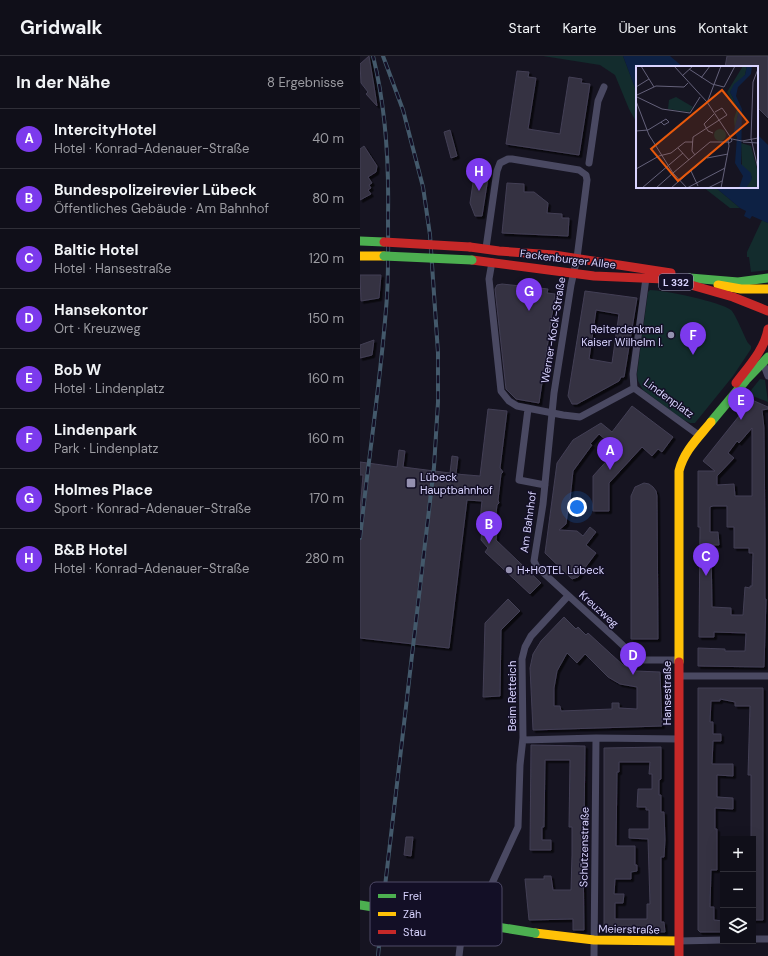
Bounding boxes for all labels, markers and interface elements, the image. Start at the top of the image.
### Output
text: Gridwalk [20,15,102,40]
text: Start [509,19,540,37]
text: Karte [562,19,596,37]
text: Über uns [618,19,676,37]
text: Kontakt [698,19,748,37]
inset map [636,66,758,188]
text: In der Nähe [16,71,111,93]
text: 8 Ergebnisse [267,74,344,91]
text: IntercityHotel [54,120,156,140]
text: A [24,130,34,147]
text: 40 m [312,130,344,147]
text: Hotel · Konrad-Adenauer-Straße [54,140,249,157]
pin: H [466,158,492,191]
text: Bundespolizeirevier Lübeck [54,180,257,200]
text: B [25,190,33,207]
text: 80 m [312,190,344,207]
text: Öffentliches Gebäude · Am Bahnhof [54,200,269,217]
text: Baltic Hotel [54,240,139,260]
street label: Fackenburger Allee [519,246,617,272]
text: C [24,250,34,267]
text: 120 m [309,250,344,267]
text: Hotel · Hansestraße [54,260,171,277]
road number: L 332 [659,274,693,290]
street label: Werner-Kock-Straße [538,276,568,384]
pin: G [516,278,542,311]
text: Hansekontor [54,300,148,320]
text: D [24,310,34,327]
text: 150 m [308,310,344,327]
text: Ort · Kreuzweg [54,320,141,337]
place label: Reiterdenkmal Kaiser Wilhelm I. [581,322,663,349]
pin: F [680,322,706,355]
marker: Reiterdenkmal Kaiser Wilhelm I. [666,330,676,340]
text: Bob W [54,360,101,380]
text: E [25,370,33,387]
text: 160 m [308,370,344,387]
street label: Lindenplatz [641,375,697,421]
text: Hotel · Lindenplatz [54,380,164,397]
pin: E [728,387,754,420]
text: Lindenpark [54,420,137,440]
text: F [25,430,33,447]
text: 160 m [308,430,344,447]
pin: A [597,437,623,470]
text: Park · Lindenplatz [54,440,159,457]
place label: Lübeck Hauptbahnhof [420,470,493,497]
marker: Lübeck Hauptbahnhof [405,477,417,489]
text: Holmes Place [54,480,153,500]
text: G [24,490,34,507]
text: 170 m [309,490,344,507]
street label: Am Bahnhof [517,490,539,554]
your location [567,497,587,517]
text: Sport · Konrad-Adenauer-Straße [54,500,251,517]
pin: B [476,511,502,544]
text: B&B Hotel [54,540,127,560]
pin: C [693,543,719,576]
text: H [24,550,34,567]
text: 280 m [305,550,344,567]
text: Hotel · Konrad-Adenauer-Straße [54,560,249,577]
place label: H+HOTEL Lübeck [517,563,605,577]
marker: H+HOTEL Lübeck [504,565,514,575]
street label: Kreuzweg [576,588,622,630]
pin: D [620,642,646,675]
street label: Beim Retteich [505,661,519,731]
street label: Hansestraße [660,661,674,725]
street label: Schützenstraße [576,807,592,887]
map controls [720,836,756,944]
button: + [720,836,756,872]
button: − [720,872,756,908]
legend [370,882,502,946]
text: Frei [403,889,422,903]
text: Zäh [403,907,421,921]
button: layers [720,908,756,944]
street label: Meierstraße [598,921,660,937]
text: Stau [403,925,426,939]

